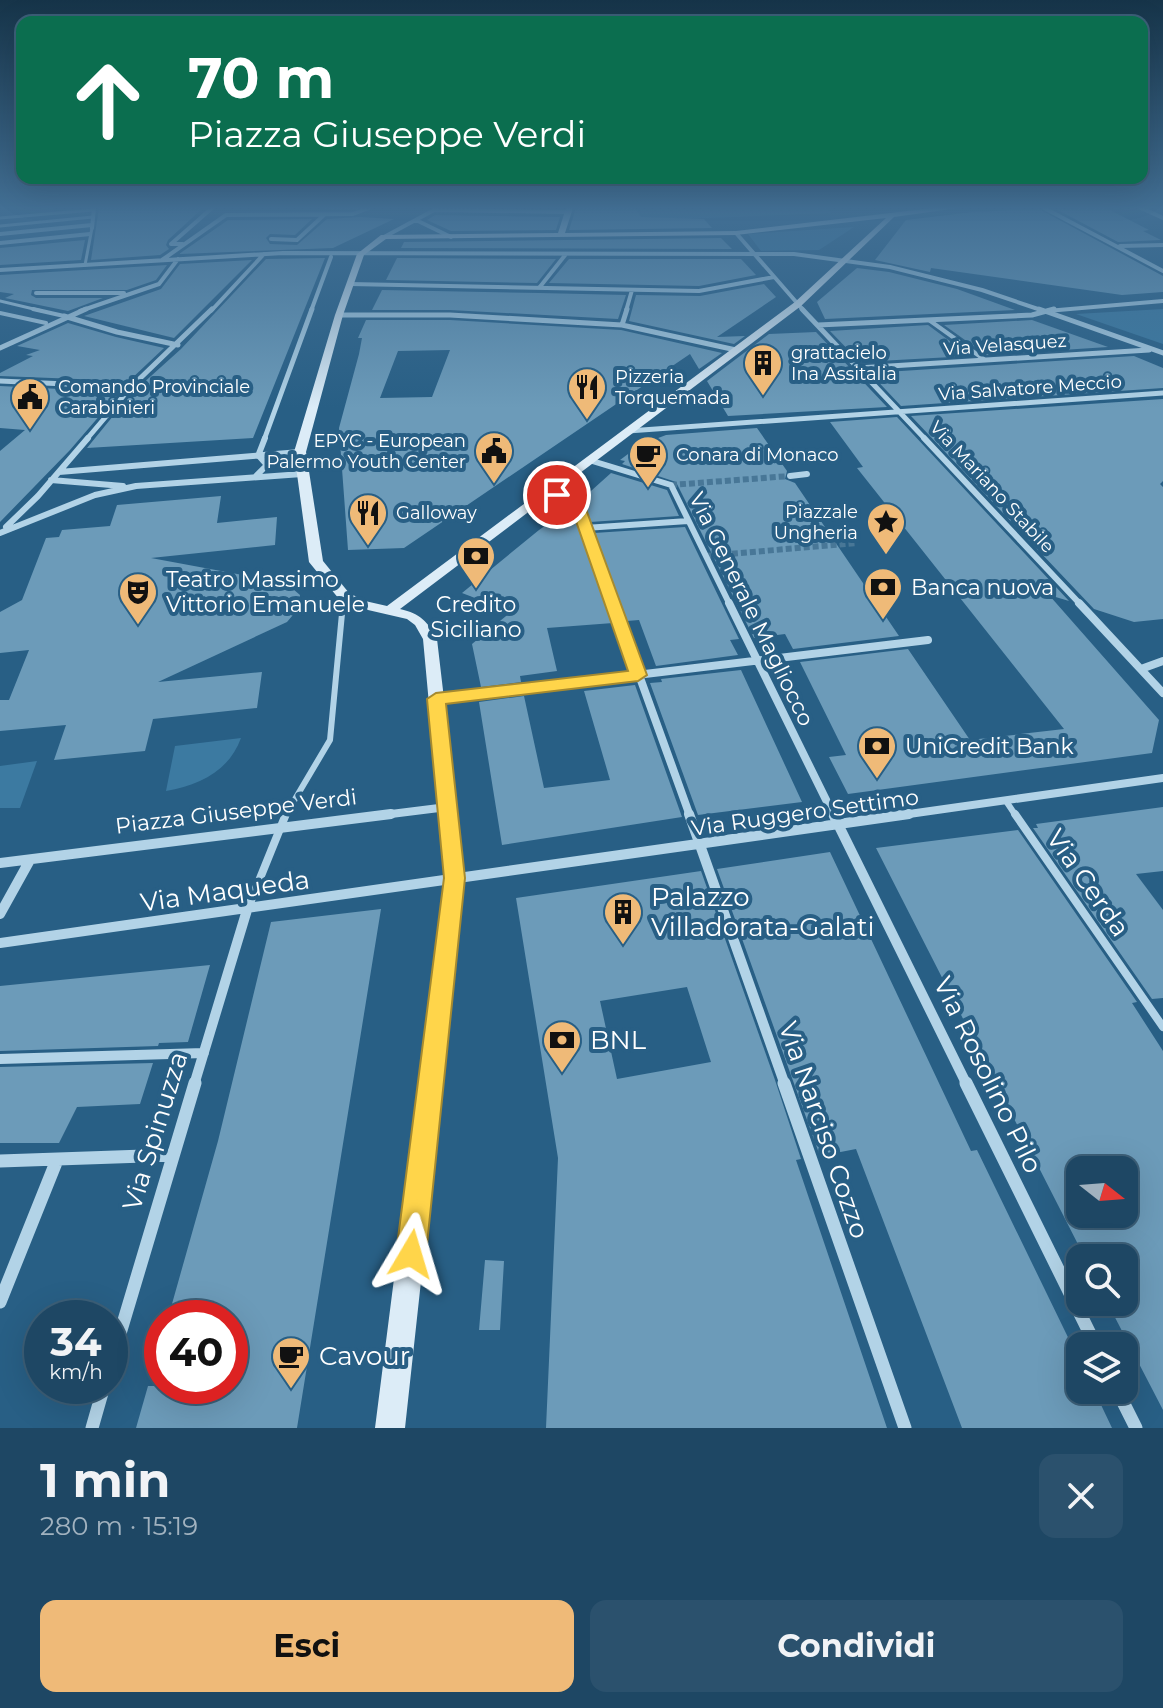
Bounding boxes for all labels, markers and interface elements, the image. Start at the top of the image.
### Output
text: 70 m [188,44,334,112]
icon: ahead [56,48,160,152]
text: Piazza Giuseppe Verdi [188,112,586,156]
street label: Via Velasquez [943,330,1067,360]
building icon: grattacielo Ina Assitalia [742,342,784,397]
place label: grattacielo Ina Assitalia [791,342,897,385]
restaurant icon: Pizzeria Torquemada [566,366,608,421]
place label: Pizzeria Torquemada [615,366,730,409]
street label: Via Salvatore Meccio [937,371,1123,405]
public building icon: Comando Provinciale Carabinieri [9,376,51,431]
place label: Comando Provinciale Carabinieri [58,376,250,419]
street label: Via Mariano Stabile [925,416,1059,558]
place label: EPYC - European Palermo Youth Center [266,430,466,473]
public building icon: EPYC - European Palermo Youth Center [473,430,515,485]
cafe icon: Conara di Monaco [627,434,669,489]
place label: Conara di Monaco [676,444,839,466]
pin [523,461,591,529]
icon: arrive [535,473,579,517]
street label: Via Generale Magliocco [683,488,820,731]
restaurant icon: Galloway [347,492,389,547]
place label: Piazzale Ungheria [774,501,858,544]
place icon: Piazzale Ungheria [865,501,907,556]
place label: Galloway [396,502,477,524]
bank icon: Credito Siciliano [455,535,497,590]
place label: Teatro Massimo Vittorio Emanuele [166,566,365,618]
bank icon: Banca nuova [862,566,904,621]
theatre icon: Teatro Massimo Vittorio Emanuele [117,571,159,626]
place label: Banca nuova [911,574,1054,601]
place label: Credito Siciliano [430,591,522,643]
bank icon: UniCredit Bank [856,725,898,780]
place label: UniCredit Bank [905,733,1074,760]
street label: Piazza Giuseppe Verdi [114,783,358,840]
street label: Via Ruggero Settimo [690,783,920,842]
street label: Via Cerda [1039,823,1137,943]
street label: Via Maqueda [138,863,312,919]
place label: Palazzo Villadorata-Galati [651,881,874,943]
building icon: Palazzo Villadorata-Galati [602,891,644,946]
street label: Via Rosolino Pilo [927,972,1049,1178]
street label: Via Narciso Cozzo [772,1017,876,1243]
bank icon: BNL [541,1019,583,1074]
place label: BNL [590,1024,647,1056]
street label: Via Spinuzza [116,1048,194,1214]
north arrow [1066,1156,1138,1228]
map controls [1066,1156,1138,1404]
position arrow [369,1212,453,1296]
button: search [1066,1244,1138,1316]
speed limit sign: 40 [144,1300,248,1404]
text: 34 [50,1317,102,1366]
button: layers [1066,1332,1138,1404]
cafe icon: Cavour [270,1335,312,1390]
place label: Cavour [319,1340,410,1372]
text: km/h [49,1360,103,1384]
text: 1 min [40,1451,170,1509]
button: close [1039,1454,1123,1538]
text: 280 m · 15:19 [40,1510,198,1542]
button: Esci [40,1600,574,1692]
button: Condividi [590,1600,1123,1692]

